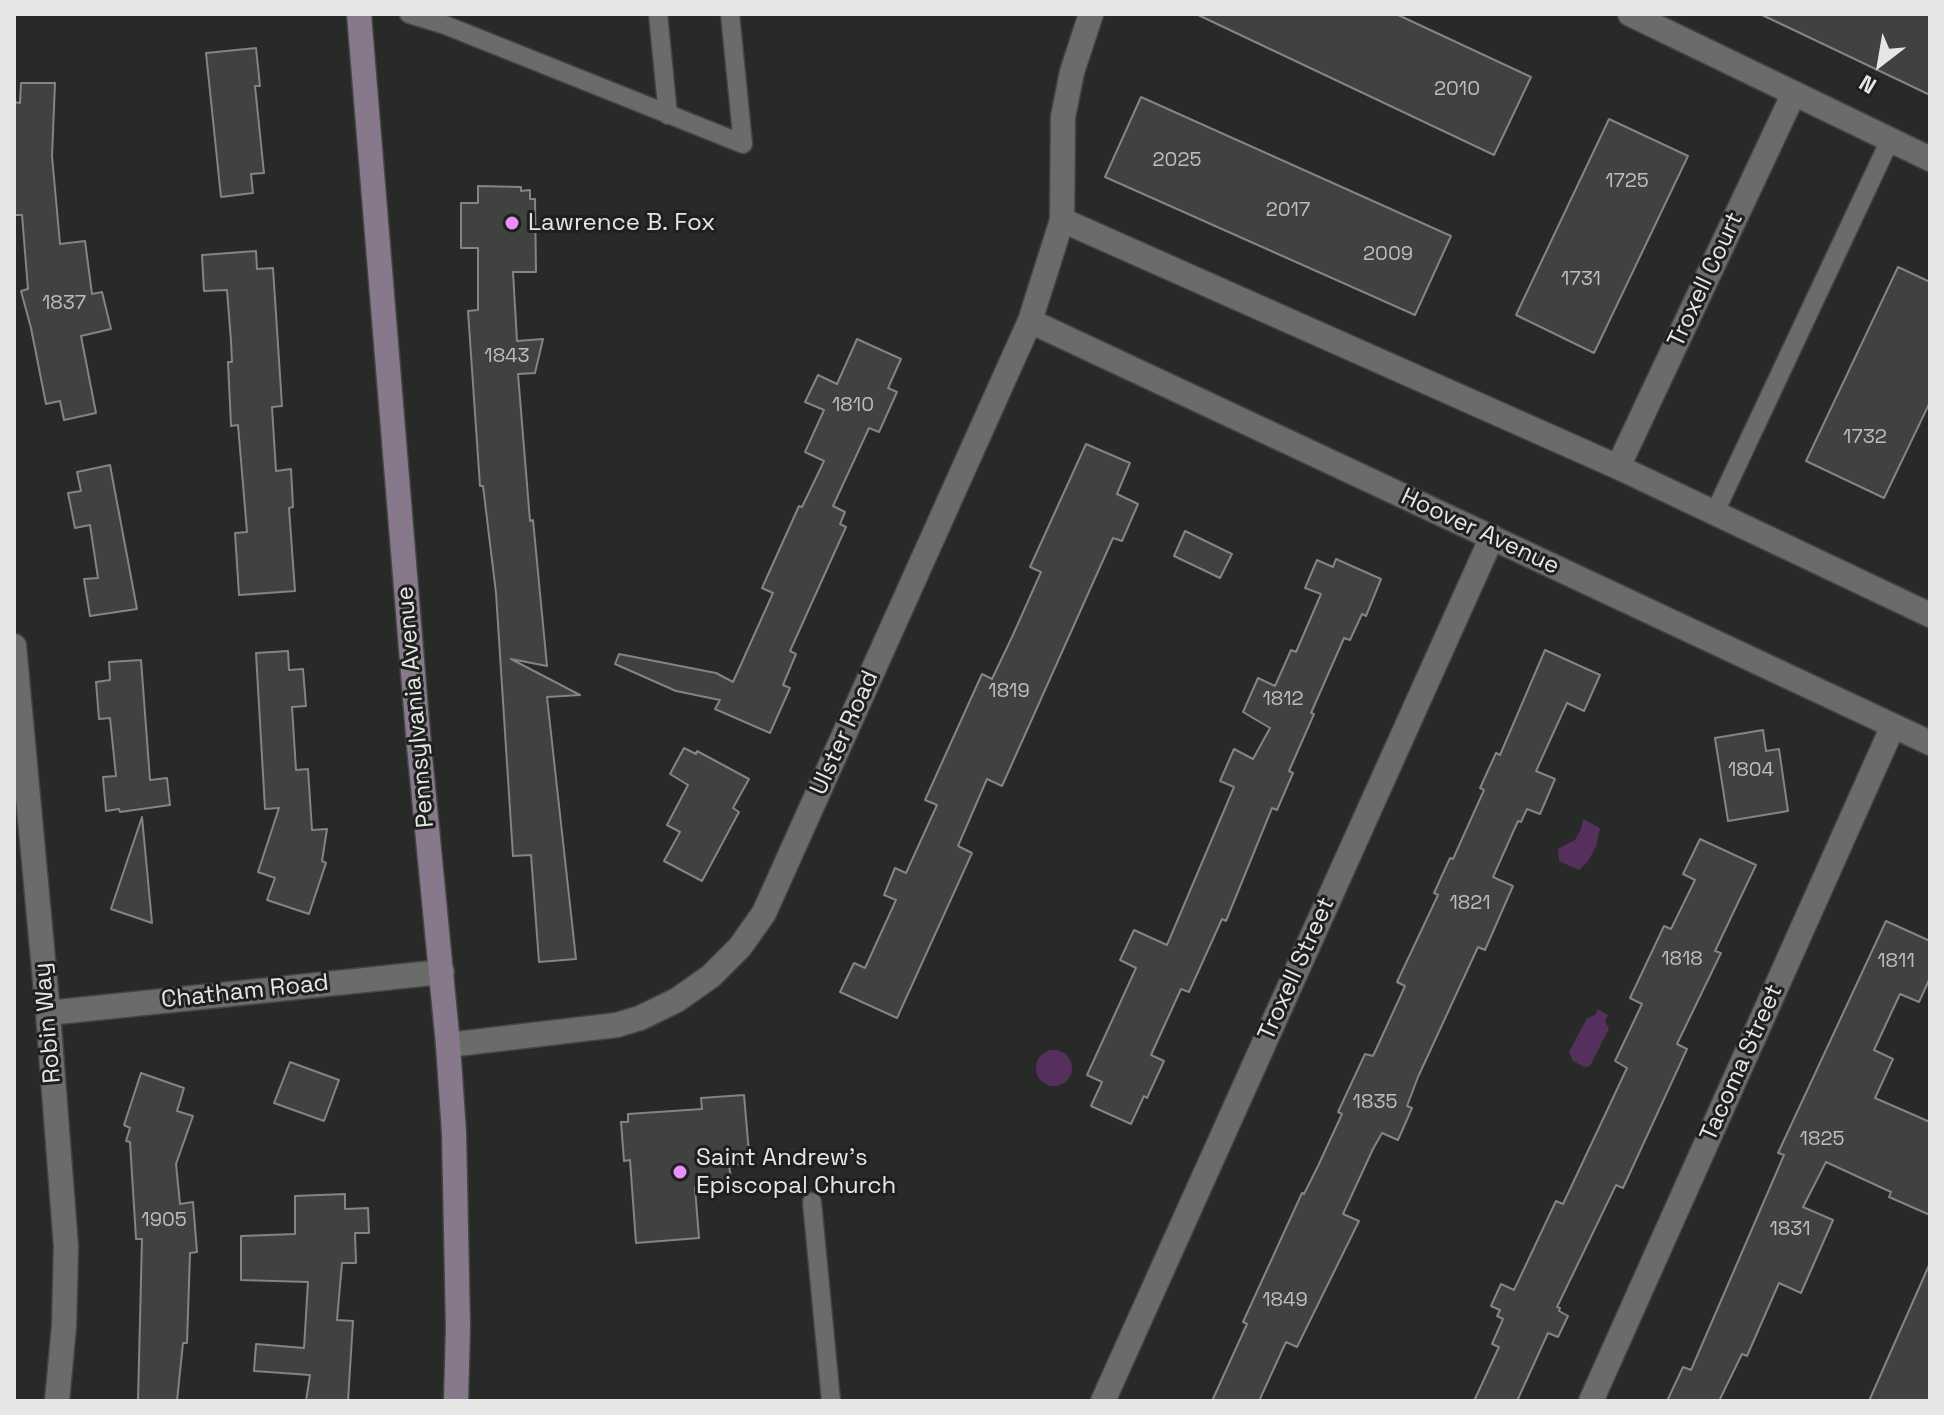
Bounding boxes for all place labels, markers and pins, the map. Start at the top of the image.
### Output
place label: Lawrence B. Fox [528,209,715,237]
marker: Lawrence B. Fox [503,214,521,232]
place label: Saint Andrew's Episcopal Church [696,1144,896,1200]
marker: Saint Andrew's Episcopal Church [671,1163,689,1181]

